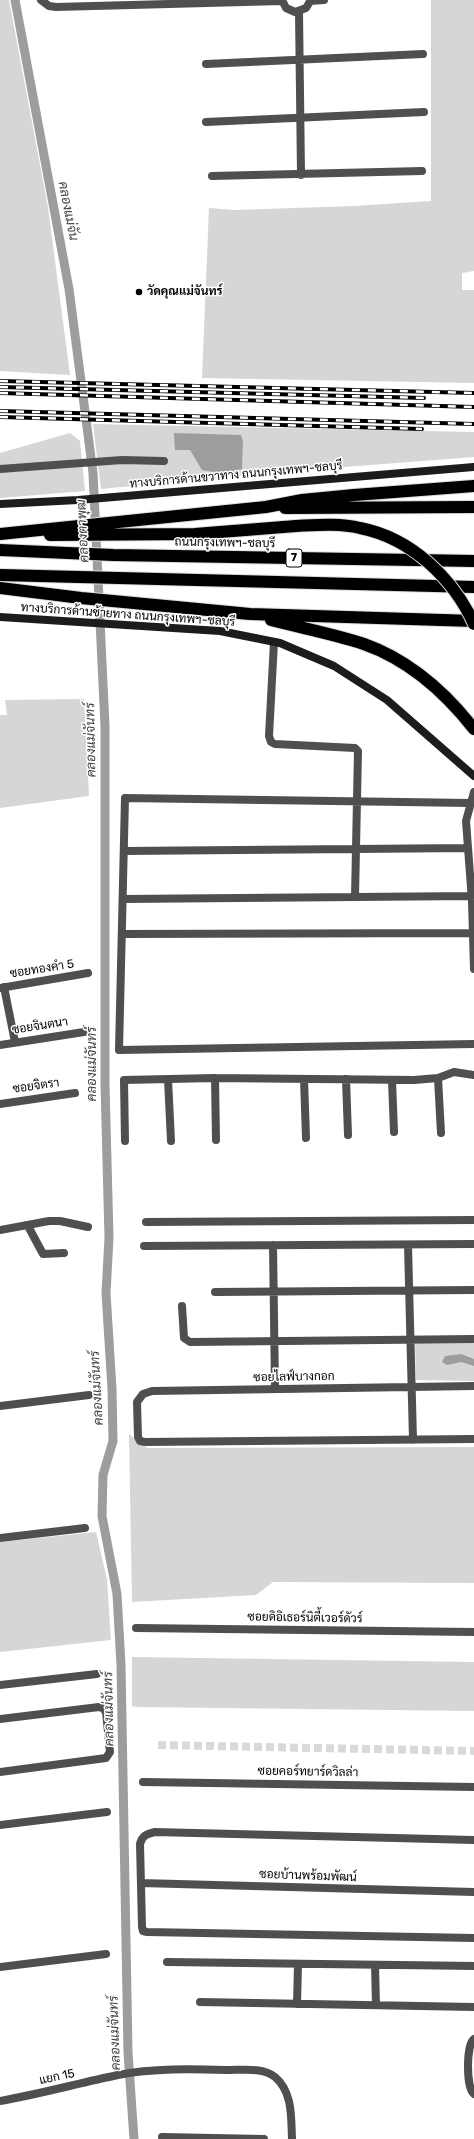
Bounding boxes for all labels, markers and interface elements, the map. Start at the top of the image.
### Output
water label: คลองแม่จัน [55,180,81,242]
place label: วัดคุณแม่จันทร์ [147,285,223,299]
marker: วัดคุณแม่จันทร์ [134,287,144,297]
street label: ทางบริการด้านขวาทาง ถนนกรุงเทพฯ-ชลบุรี [129,459,343,491]
water label: คลองตาพุฒ [74,499,92,563]
street label: ถนนกรุงเทพฯ-ชลบุรี [174,535,276,551]
road number: 7 [286,549,302,567]
street label: ทางบริการด้านซ้ายทาง ถนนกรุงเทพฯ-ชลบุรี [20,600,236,630]
water label: คลองแม่จันทร์ [83,702,99,778]
street label: ซอยทองคำ 5 [9,957,75,981]
street label: ซอยจินตนา [11,1014,69,1038]
water label: คลองแม่จันทร์ [84,1027,100,1101]
street label: ซอยจิตรา [12,1076,60,1096]
water label: คลองแม่จันทร์ [87,1350,107,1426]
street label: ซอยไลฟ์บางกอก [253,1369,335,1385]
street label: ซอยดิอิเธอร์นิตี้เวอร์ดัวร์ [247,1610,363,1626]
water label: คลองแม่จันทร์ [101,1671,117,1747]
street label: ซอยคอร์ทยาร์ดวิลล่า [258,1764,358,1780]
street label: ซอยบ้านพร้อมพัฒน์ [259,1867,357,1885]
water label: คลองแม่จันทร์ [106,1995,124,2071]
street label: แยก 15 [38,2066,76,2088]

